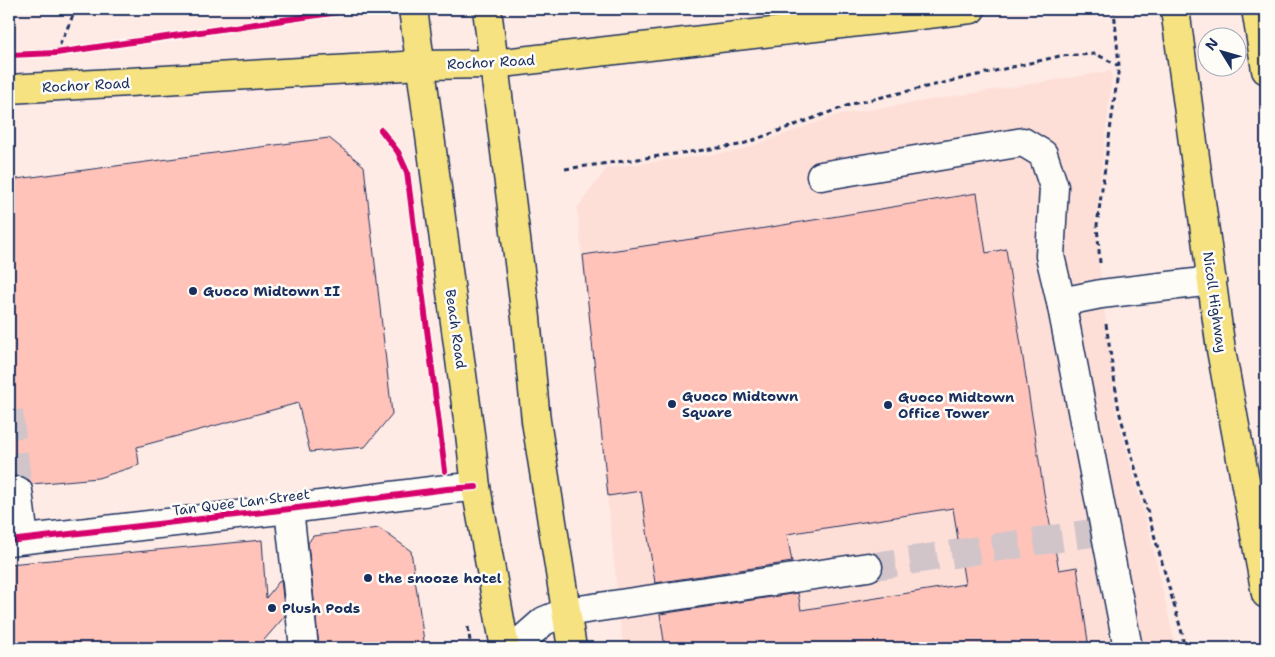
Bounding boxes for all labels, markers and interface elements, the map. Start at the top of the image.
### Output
north arrow [1198,28,1248,78]
text: N [1201,34,1222,54]
street label: Rochor Road [447,51,535,73]
street label: Rochor Road [42,74,130,96]
street label: Nicoll Highway [1199,250,1231,354]
place label: Guoco Midtown II [203,282,340,300]
marker: Guoco Midtown II [187,285,199,297]
street label: Beach Road [442,288,470,370]
place label: Guoco Midtown Square [682,387,798,421]
place label: Guoco Midtown Office Tower [898,388,1014,422]
marker: Guoco Midtown Square [666,398,678,410]
marker: Guoco Midtown Office Tower [882,399,894,411]
street label: Tan Quee Lan Street [171,485,311,519]
place label: the snooze hotel [378,569,502,587]
marker: the snooze hotel [362,572,374,584]
place label: Plush Pods [282,599,360,617]
marker: Plush Pods [266,602,278,614]

